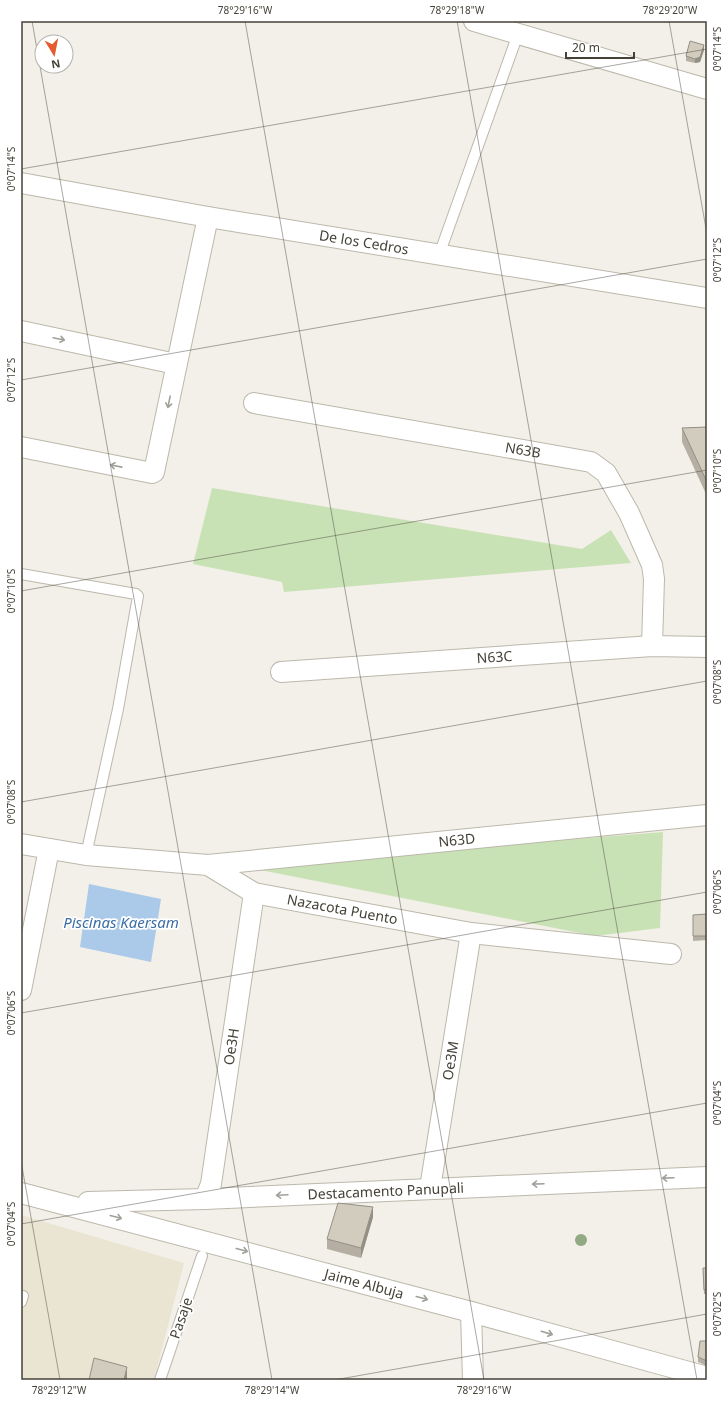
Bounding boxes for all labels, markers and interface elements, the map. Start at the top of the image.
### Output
text: 78°29'16"W [218,3,273,17]
text: 78°29'18"W [430,3,485,17]
text: 78°29'20"W [643,3,698,17]
text: 0°07'14"S [710,26,724,71]
north arrow [34,34,74,74]
scale bar [566,34,634,60]
text: 20 m [572,39,600,56]
text: N [50,56,62,73]
text: 0°07'14"S [4,146,18,191]
street label: De los Cedros [318,225,410,258]
text: 0°07'12"S [710,237,724,282]
one-way arrow [52,336,65,344]
text: 0°07'12"S [4,357,18,402]
one-way arrow [164,395,172,408]
street label: N63B [504,437,542,462]
text: 0°07'10"S [710,448,724,493]
one-way arrow [110,462,123,470]
text: 0°07'10"S [4,568,18,613]
street label: N63C [476,646,513,667]
text: 0°07'08"S [710,659,724,704]
text: 0°07'08"S [4,779,18,824]
street label: N63D [437,828,476,851]
text: 0°07'06"S [710,869,724,914]
street label: Nazacota Puento [286,889,399,928]
water label: Piscinas Kaersam [63,912,179,932]
text: 0°07'06"S [4,990,18,1035]
street label: Oe3H [219,1027,243,1066]
street label: Oe3M [437,1040,463,1082]
text: 0°07'04"S [710,1080,724,1125]
one-way arrow [662,1175,675,1182]
street label: Destacamento Panupali [307,1178,464,1203]
one-way arrow [532,1180,545,1187]
one-way arrow [276,1192,289,1199]
text: 0°07'04"S [4,1201,18,1246]
one-way arrow [110,1214,123,1221]
one-way arrow [235,1247,248,1255]
street label: Jaime Albuja [321,1263,406,1303]
text: 0°07'02"S [710,1291,724,1336]
street label: Pasaje [165,1295,196,1341]
one-way arrow [415,1295,428,1303]
one-way arrow [540,1330,553,1337]
text: 78°29'12"W [32,1383,87,1397]
text: 78°29'14"W [245,1383,300,1397]
text: 78°29'16"W [457,1383,512,1397]

